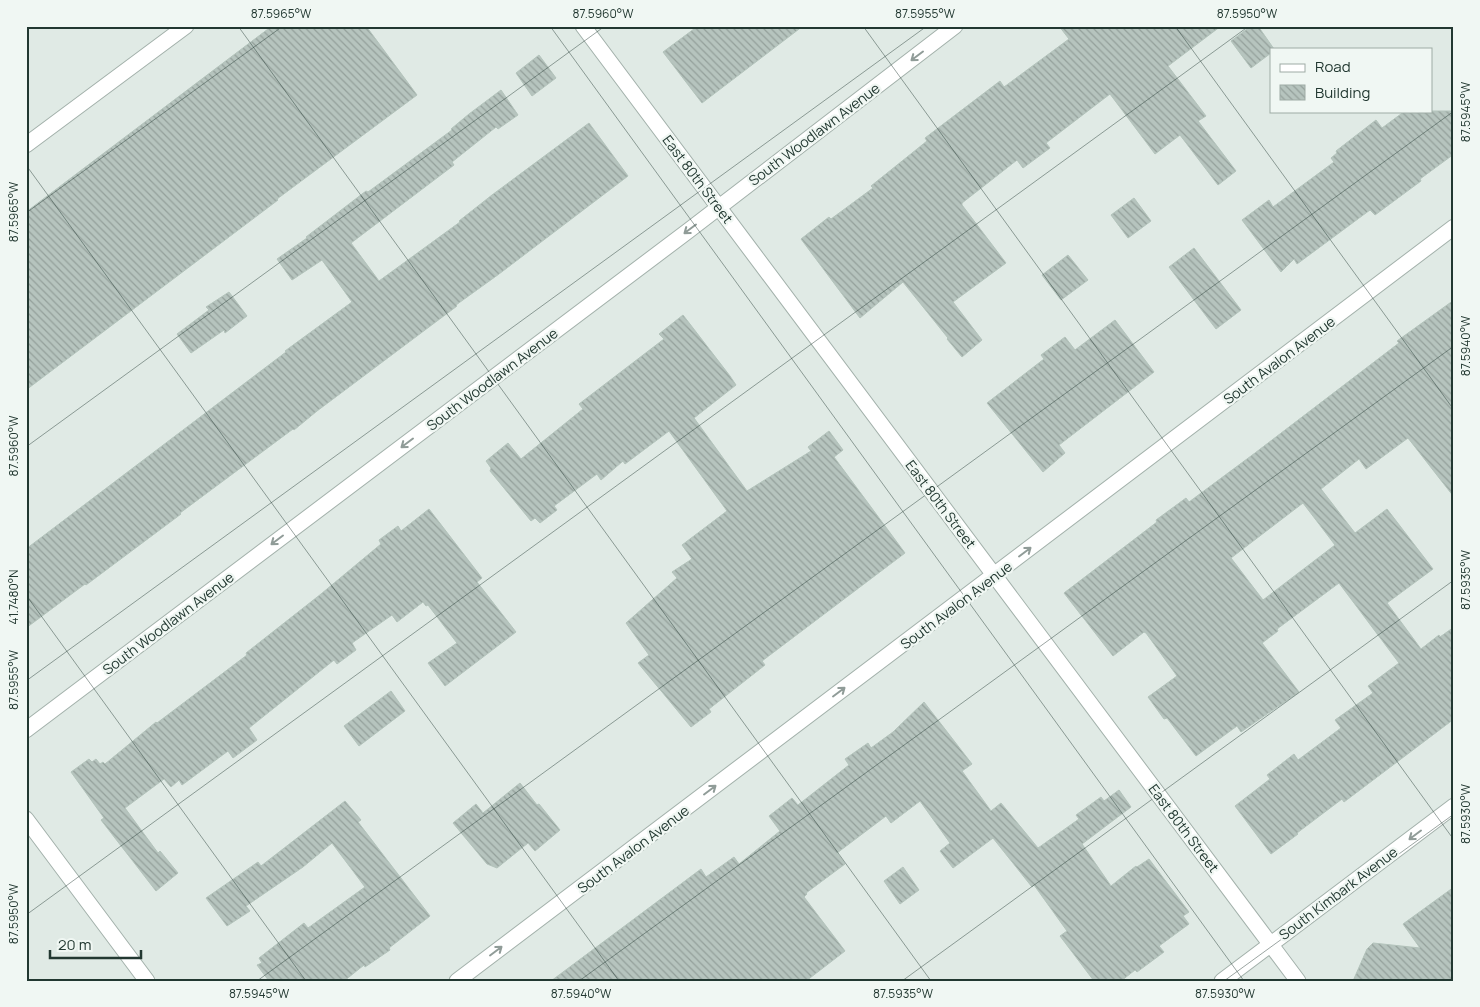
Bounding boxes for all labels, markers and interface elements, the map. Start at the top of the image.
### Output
text: 87.5965°W [251,5,312,22]
text: 87.5960°W [572,5,634,22]
text: 87.5955°W [895,5,956,22]
text: 87.5950°W [1217,5,1278,22]
legend [1270,48,1432,112]
one-way arrow [910,51,924,61]
text: Road [1315,56,1351,77]
street label: South Woodlawn Avenue [745,78,883,190]
text: 87.5945°W [1457,81,1474,142]
text: Building [1315,82,1370,103]
street label: East 80th Street [659,131,738,227]
text: 87.5965°W [5,181,22,242]
one-way arrow [683,224,697,234]
street label: South Avalon Avenue [1219,312,1339,408]
text: 87.5940°W [1457,315,1474,376]
street label: South Woodlawn Avenue [423,323,561,435]
text: 87.5960°W [5,415,22,477]
one-way arrow [401,437,414,448]
street label: East 80th Street [902,456,981,552]
one-way arrow [271,535,284,546]
one-way arrow [1018,547,1031,558]
text: 87.5935°W [1457,549,1474,610]
street label: South Avalon Avenue [896,557,1016,653]
street label: South Woodlawn Avenue [99,567,237,679]
text: 41.7480°N [5,570,22,624]
text: 87.5955°W [5,649,22,710]
one-way arrow [833,687,846,698]
street label: East 80th Street [1145,780,1224,876]
text: 87.5930°W [1457,783,1474,844]
one-way arrow [703,785,716,796]
street label: South Avalon Avenue [573,801,693,897]
one-way arrow [1408,830,1422,840]
street label: South Kimbark Avenue [1275,842,1401,944]
text: 87.5950°W [5,883,22,944]
scale bar [50,927,141,959]
text: 20 m [58,934,91,955]
one-way arrow [489,946,502,957]
text: 87.5945°W [229,985,290,1002]
text: 87.5940°W [551,985,612,1002]
text: 87.5935°W [873,985,934,1002]
text: 87.5930°W [1195,985,1256,1002]

